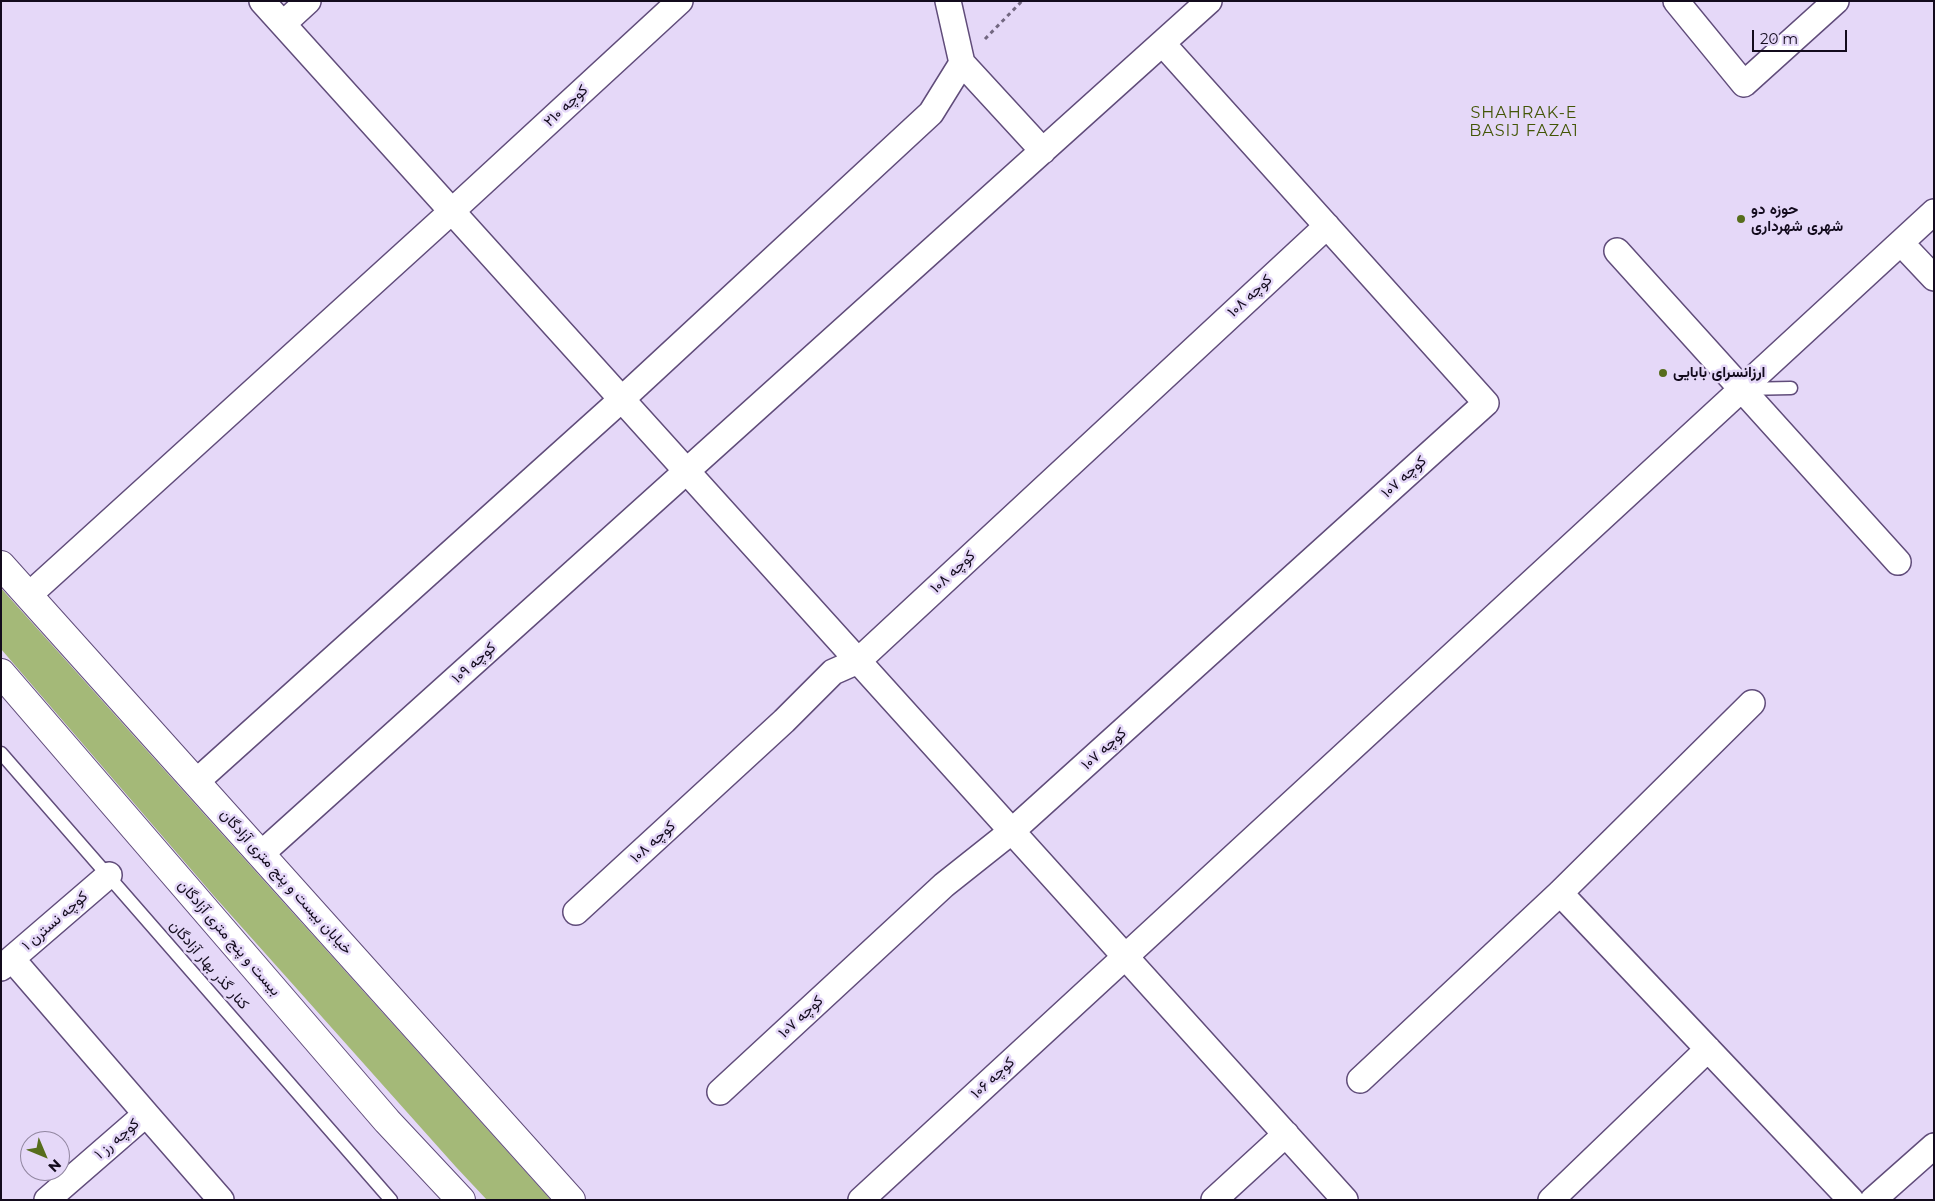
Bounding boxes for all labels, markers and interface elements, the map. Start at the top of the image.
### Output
scale bar [1755,20,1850,52]
text: 20 m [1760,29,1798,48]
street label: ۲۱۰ کوچه [540,81,592,131]
district label: SHAHRAK-E BASIJ FAZA1 [1468,103,1580,141]
place label: حوزه دو شهری شهرداری [1751,201,1843,236]
marker: حوزه دو شهری شهرداری [1735,213,1747,225]
street label: ۱۰۸ کوچه [1224,271,1276,321]
place label: ارزانسرای بابایی [1673,364,1765,382]
marker: ارزانسرای بابایی [1657,367,1669,379]
street label: ۱۰۷ کوچه [1378,452,1430,502]
street label: ۱۰۸ کوچه [927,547,979,597]
street label: ۱۰۹ کوچه [448,639,500,687]
street label: ۱۰۷ کوچه [1078,724,1130,774]
street label: خیابان بیست و پنج متری آزادگان [216,806,356,958]
street label: ۱۰۸ کوچه [627,817,679,867]
street label: بیست و پنج متری آزادگان [174,876,284,1000]
street label: کوچه نسترن ۱ [18,888,92,954]
street label: کنار گذر بهار آزادگان [165,917,253,1013]
street label: ۱۰۷ کوچه [775,992,827,1042]
street label: ۱۰۶ کوچه [967,1053,1019,1103]
street label: کوچه رز ۱ [91,1115,143,1163]
north arrow [20,1131,70,1181]
text: N [45,1156,65,1176]

